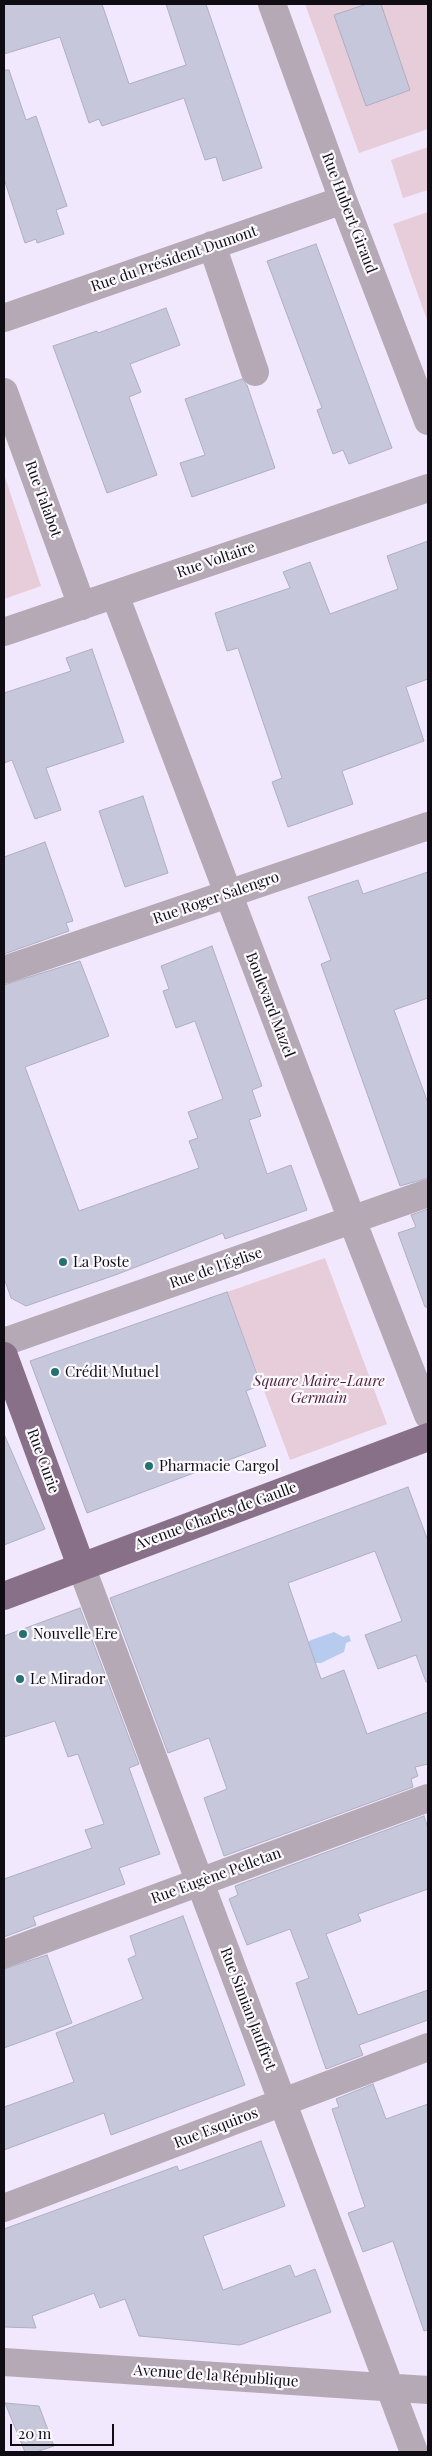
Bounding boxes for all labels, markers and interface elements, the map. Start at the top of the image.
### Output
street label: Rue Hubert Giraud [318,150,380,276]
street label: Rue du Président Dumont [89,222,259,296]
street label: Rue Talabot [21,458,65,540]
street label: Rue Voltaire [174,538,258,582]
street label: Rue Roger Salengro [151,868,281,928]
street label: Boulevard Mazel [242,950,298,1060]
street label: Rue de l'Église [167,1244,265,1292]
place label: La Poste [73,1253,129,1271]
marker: La Poste [57,1256,69,1268]
place label: Crédit Mutuel [65,1363,159,1381]
marker: Crédit Mutuel [49,1366,61,1378]
park label: Square Maire-Laure Germain [253,1372,385,1407]
street label: Rue Curie [23,1426,63,1496]
place label: Pharmacie Cargol [159,1457,279,1475]
marker: Pharmacie Cargol [143,1460,155,1472]
street label: Avenue Charles de Gaulle [133,1478,299,1554]
place label: Nouvelle Ere [33,1625,118,1643]
marker: Nouvelle Ere [17,1628,29,1640]
place label: Le Mirador [30,1670,105,1688]
marker: Le Mirador [14,1673,26,1685]
street label: Rue Eugène Pelletan [148,1844,284,1908]
street label: Rue Simian Jauffret [216,1945,280,2073]
street label: Rue Esquiros [171,2104,261,2152]
street label: Avenue de la République [133,2361,299,2391]
scale bar [12,2414,116,2446]
text: 20 m [18,2423,51,2443]

